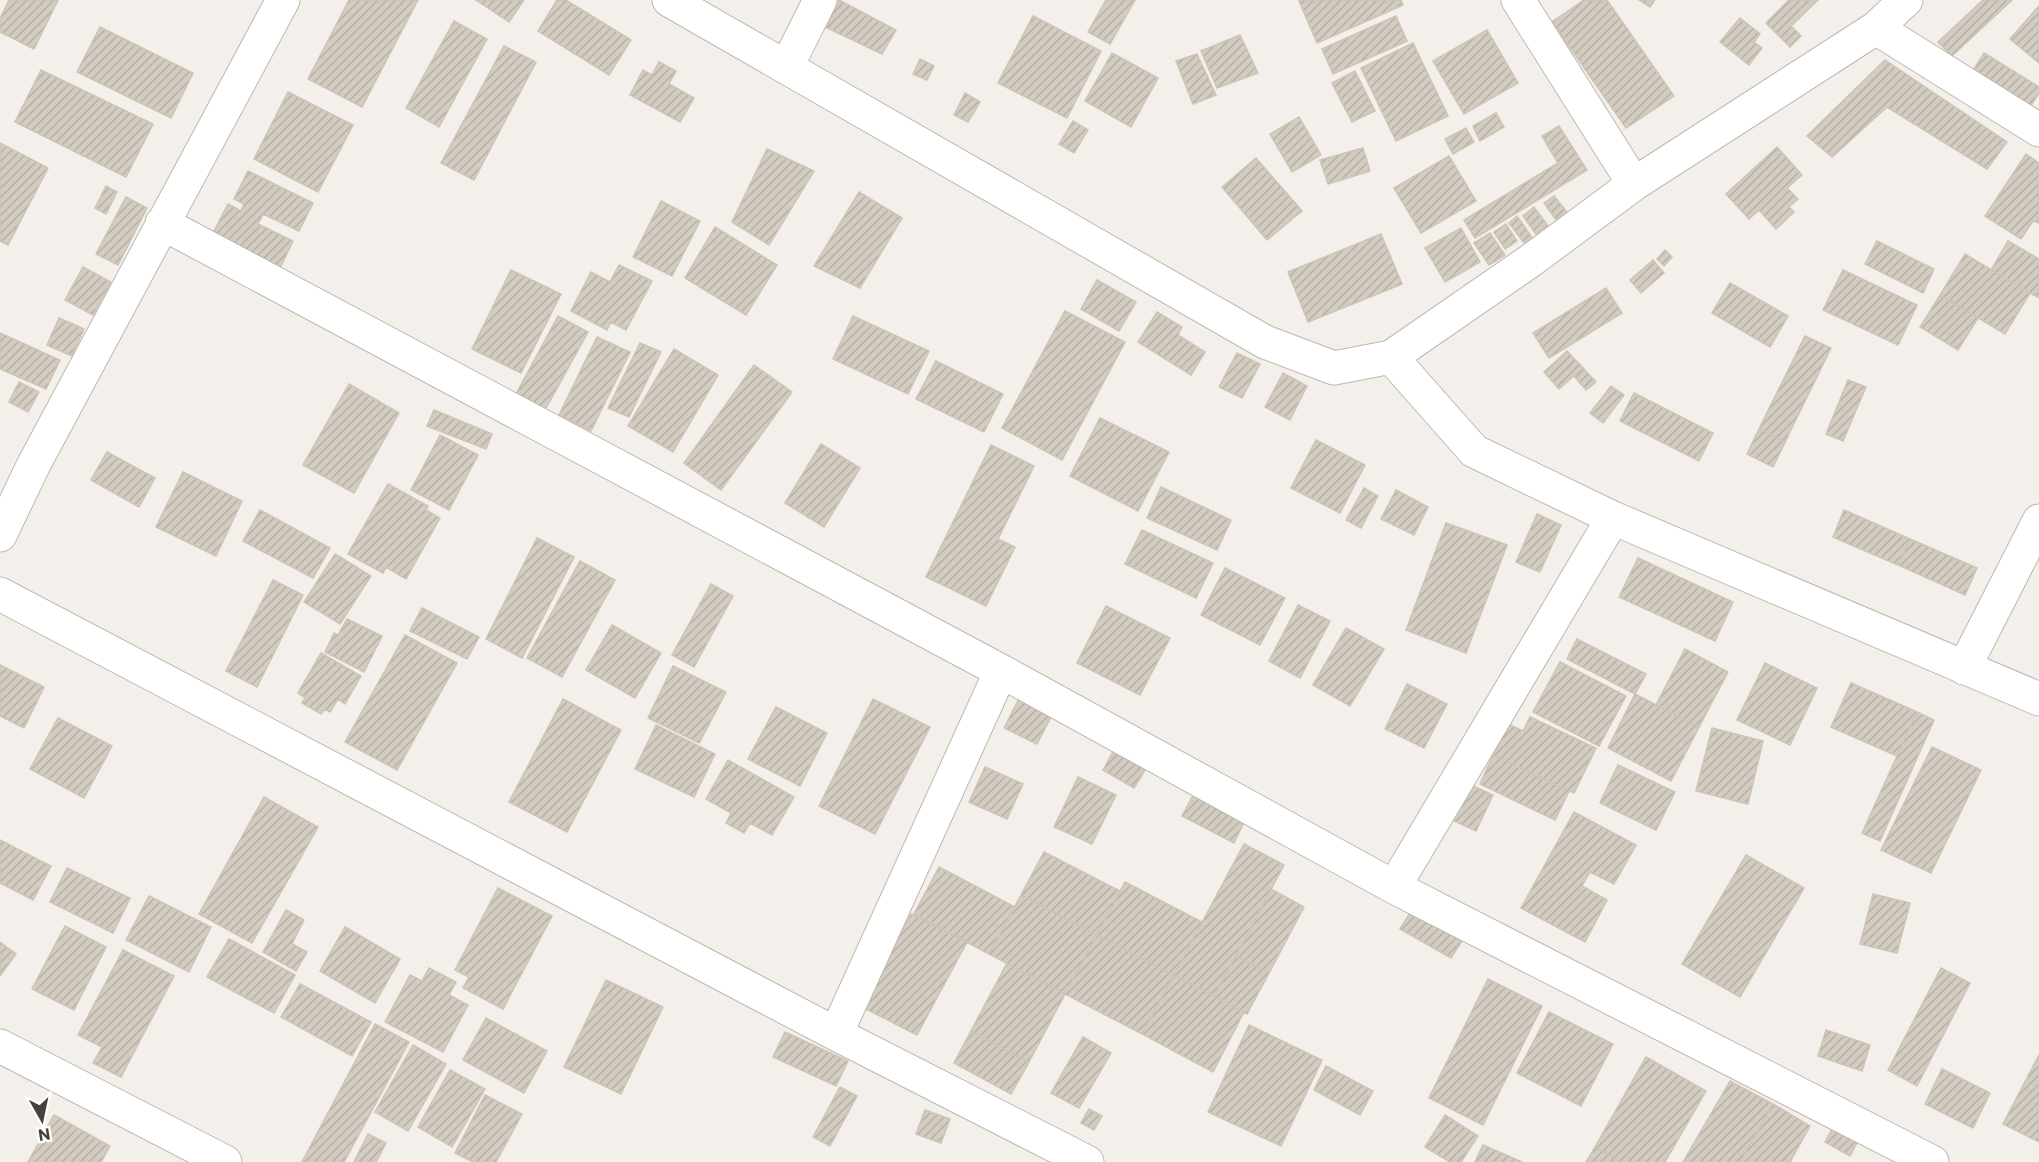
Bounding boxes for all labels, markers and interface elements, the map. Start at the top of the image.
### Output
north arrow [12,1090,72,1150]
text: N [37,1125,52,1146]

